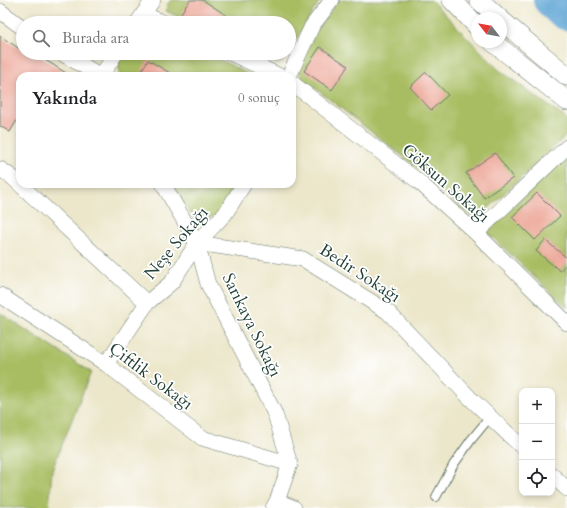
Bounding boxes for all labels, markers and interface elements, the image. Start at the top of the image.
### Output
north arrow [471,12,507,48]
search box [16,16,296,60]
icon: search [30,27,52,49]
text: Burada ara [62,28,129,48]
text: Yakında [32,87,97,110]
text: 0 sonuç [238,89,280,107]
street label: Göksun Sokağı [397,138,495,228]
street label: Neşe Sokağı [139,201,213,284]
street label: Bedir Sokağı [315,238,405,308]
street label: Sarıkaya Sokağı [217,269,287,381]
street label: Çiftlik Sokağı [104,337,198,415]
map controls [519,388,555,496]
button: + [519,388,555,424]
button: − [519,424,555,460]
button: locate [519,460,555,496]

